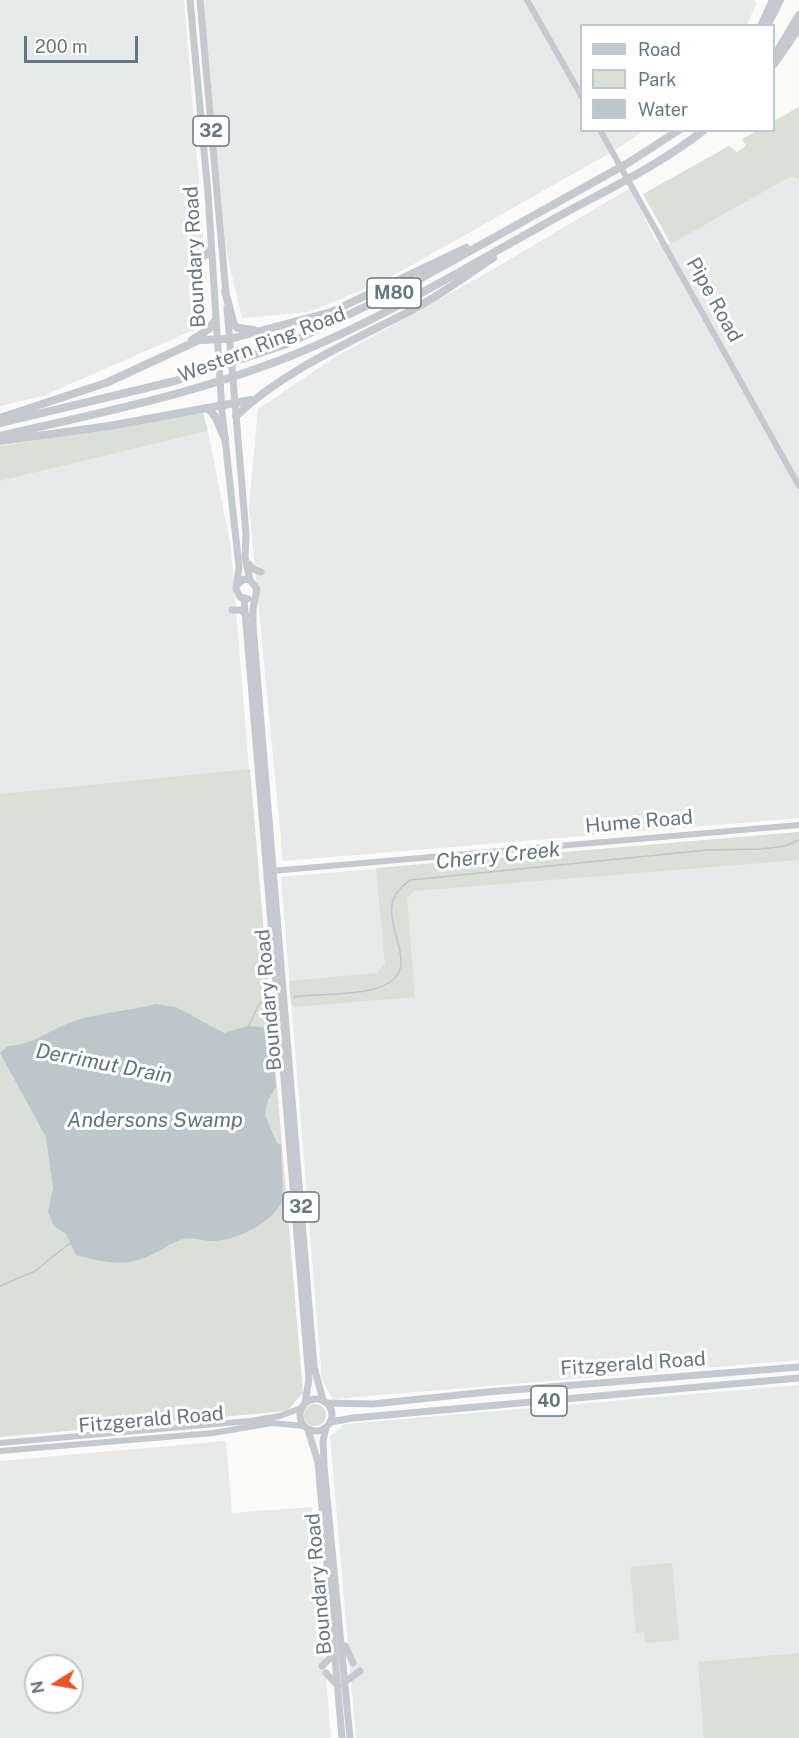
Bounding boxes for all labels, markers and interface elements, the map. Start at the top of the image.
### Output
scale bar [27,24,141,62]
legend [580,24,775,132]
text: 200 m [35,36,88,57]
text: Road [638,39,681,60]
text: Park [638,69,676,90]
text: Water [638,99,688,120]
road number: 32 [193,116,229,146]
street label: Boundary Road [179,185,211,329]
street label: Pipe Road [681,253,747,347]
road number: M80 [367,278,421,308]
street label: Western Ring Road [175,302,349,388]
street label: Hume Road [584,805,694,839]
water label: Cherry Creek [434,837,562,875]
street label: Boundary Road [251,928,287,1072]
water label: Derrimut Drain [34,1038,174,1090]
water label: Andersons Swamp [67,1108,243,1134]
road number: 32 [283,1192,319,1222]
street label: Fitzgerald Road [559,1347,707,1381]
road number: 40 [531,1386,567,1416]
street label: Fitzgerald Road [77,1402,225,1438]
street label: Boundary Road [301,1512,337,1656]
north arrow [24,1654,84,1714]
text: N [27,1679,48,1695]

